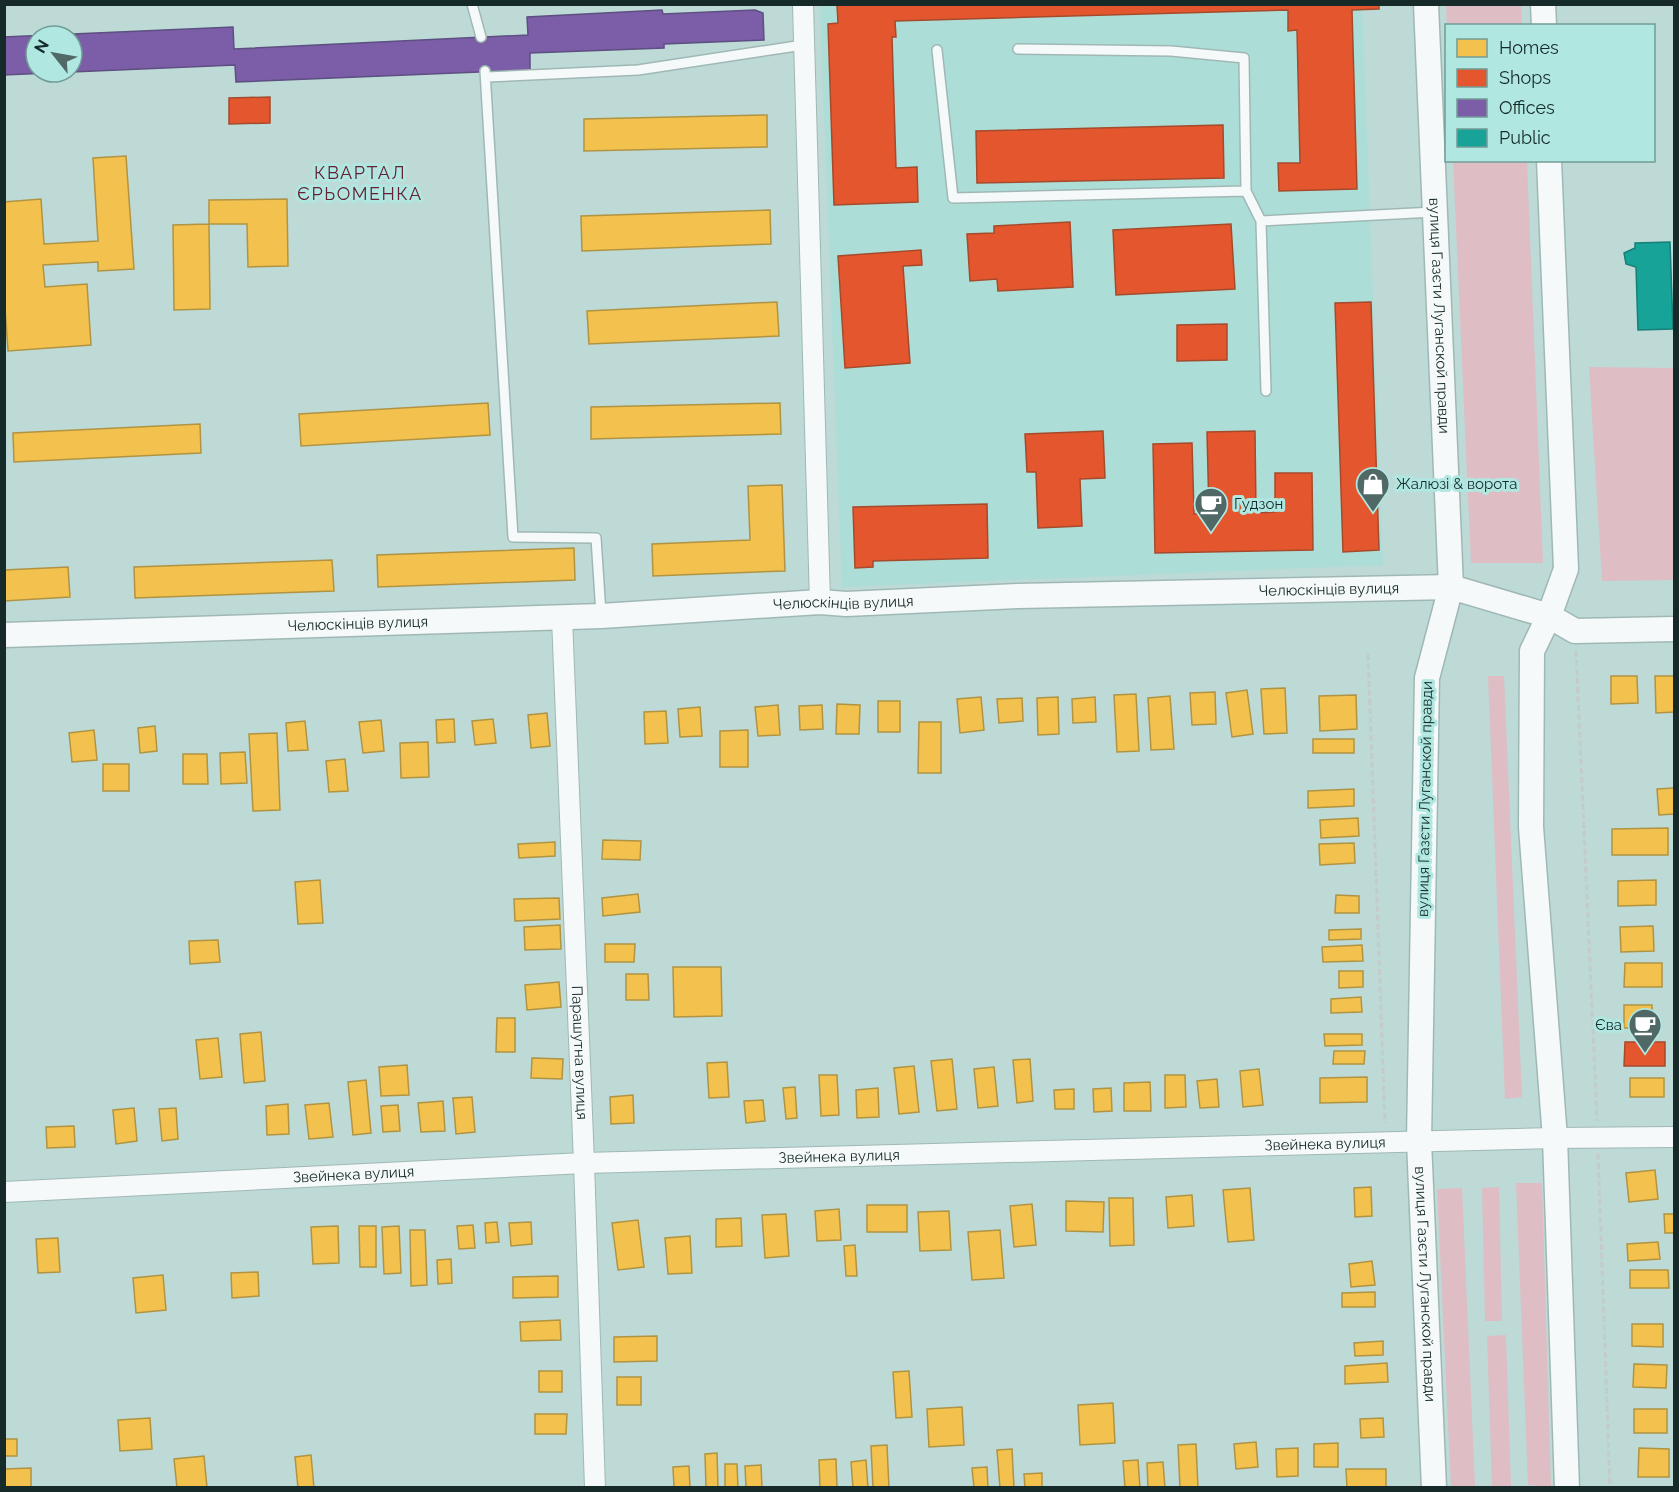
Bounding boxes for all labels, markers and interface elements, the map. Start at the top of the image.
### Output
north arrow [24,24,84,84]
legend [1445,24,1655,162]
text: N [30,36,53,57]
text: Homes [1499,37,1559,58]
text: Shops [1499,67,1551,88]
text: Offices [1499,97,1555,118]
text: Public [1499,127,1551,148]
district label: КВАРТАЛ ЄРЬОМЕНКА [297,162,423,204]
street label: вулиця Газєти Луганской правди [1425,197,1453,434]
shop icon: Жалюзі & ворота [1355,466,1391,513]
place label: Жалюзі & ворота [1396,475,1517,493]
cafe icon: Гудзон [1193,486,1229,533]
place label: Гудзон [1234,495,1283,513]
street label: Челюскінців вулиця [1258,579,1399,600]
street label: Челюскінців вулиця [772,592,914,614]
street label: Челюскінців вулиця [287,613,428,635]
street label: вулиця Газєти Луганской правди [1414,681,1436,917]
street label: Парашутна вулиця [568,985,591,1120]
cafe icon: Єва [1627,1007,1663,1054]
place label: Єва [1595,1016,1622,1034]
street label: Звейнека вулиця [1264,1133,1386,1154]
street label: Звейнека вулиця [778,1146,900,1167]
street label: Звейнека вулиця [292,1163,415,1187]
street label: вулиця Газєти Луганской правди [1411,1166,1439,1402]

